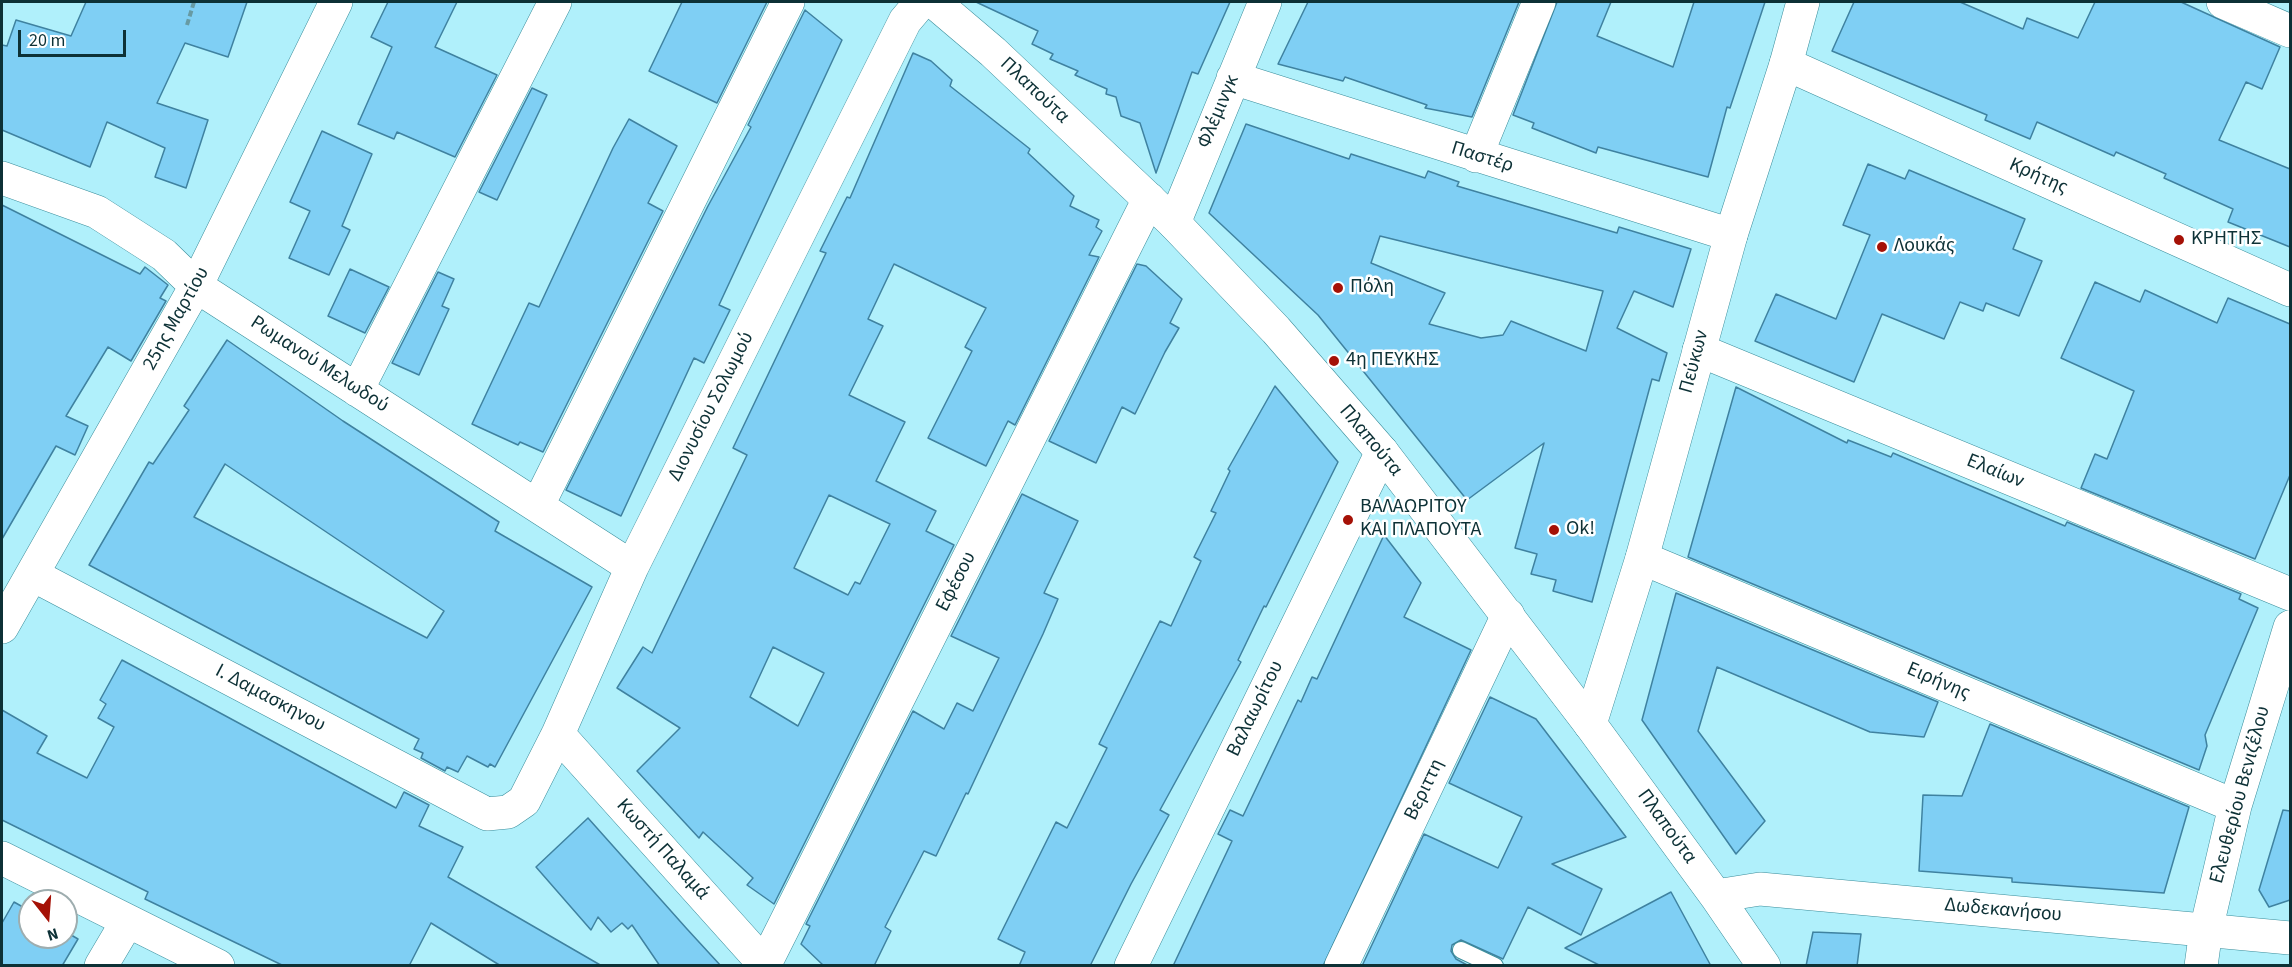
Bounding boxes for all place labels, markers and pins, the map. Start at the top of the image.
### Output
place label: ΚΡΗΤΗΣ [2191,228,2261,252]
marker: ΚΡΗΤΗΣ [2172,233,2186,247]
place label: Λουκάς [1894,235,1955,259]
marker: Λουκάς [1875,240,1889,254]
place label: Πόλη [1350,276,1394,300]
marker: Πόλη [1331,281,1345,295]
place label: 4η ΠΕΥΚΗΣ [1346,349,1439,373]
marker: 4η ΠΕΥΚΗΣ [1327,354,1341,368]
place label: ΒΑΛΑΩΡΙΤΟΥ ΚΑΙ ΠΛΑΠΟΥΤΑ [1360,496,1481,543]
marker: ΒΑΛΑΩΡΙΤΟΥ ΚΑΙ ΠΛΑΠΟΥΤΑ [1341,513,1355,527]
place label: Ok! [1566,518,1595,542]
marker: Ok! [1547,523,1561,537]

